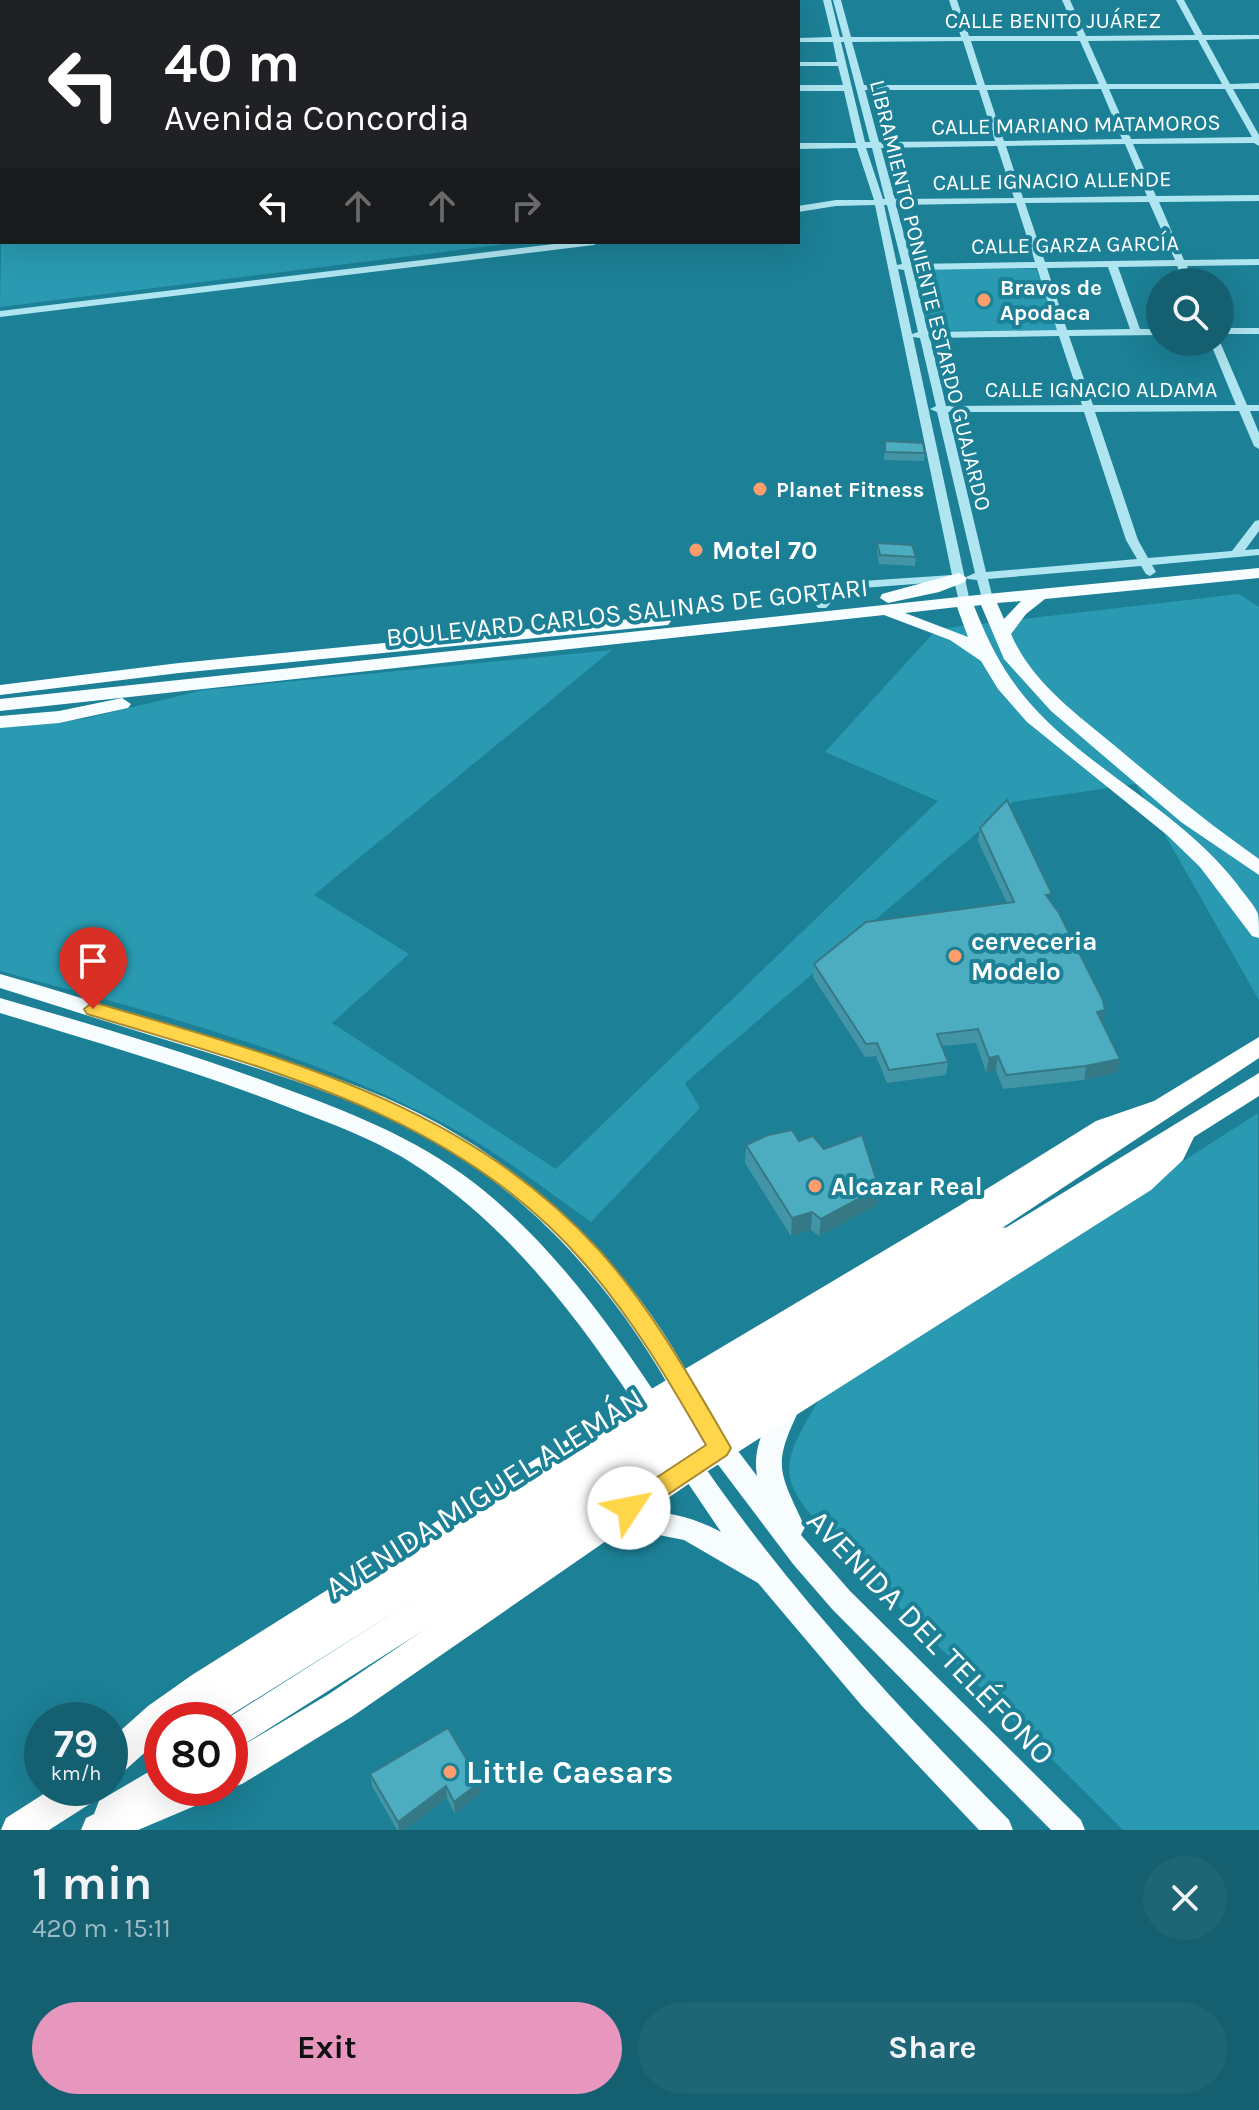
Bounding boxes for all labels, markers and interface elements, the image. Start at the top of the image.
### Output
street label: CALLE BENITO JUÁREZ [945,7,1161,34]
text: 40 m [164,30,300,95]
icon: left [32,32,136,136]
street label: LIBRAMIENTO PONIENTE ESTARDO GUAJARDO [864,77,996,513]
text: Avenida Concordia [164,97,469,139]
street label: CALLE MARIANO MATAMOROS [931,109,1221,141]
street label: CALLE IGNACIO ALLENDE [932,166,1172,196]
icon: left [252,184,296,228]
icon: ahead [336,184,380,228]
icon: ahead [420,184,464,228]
icon: right [504,184,548,228]
street label: CALLE GARZA GARCÍA [971,229,1180,260]
map controls [1146,268,1234,356]
button: search [1146,268,1234,356]
place label: Bravos de Apodaca [1000,275,1102,326]
marker: Bravos de Apodaca [975,291,993,309]
street label: CALLE IGNACIO ALDAMA [985,377,1218,403]
place label: Planet Fitness [776,477,924,503]
marker: Planet Fitness [751,480,769,498]
place label: Motel 70 [712,535,817,566]
marker: Motel 70 [687,541,705,559]
street label: BOULEVARD CARLOS SALINAS DE GORTARI [385,572,870,653]
place label: cerveceria Modelo [971,926,1098,987]
pin [59,927,127,1009]
icon: arrive [71,939,115,983]
marker: cerveceria Modelo [946,947,964,965]
place label: Alcazar Real [831,1171,983,1202]
marker: Alcazar Real [806,1177,824,1195]
street label: AVENIDA MIGUEL ALEMÁN [317,1378,650,1607]
position arrow [587,1466,671,1550]
street label: AVENIDA DEL TELÉFONO [799,1501,1063,1772]
speed limit sign: 80 [144,1702,248,1806]
text: 79 [54,1720,98,1767]
place label: Little Caesars [466,1754,673,1791]
text: km/h [51,1762,101,1785]
marker: Little Caesars [441,1763,459,1781]
text: 1 min [32,1855,152,1911]
button: close [1143,1856,1227,1940]
text: 420 m · 15:11 [32,1913,171,1944]
button: Exit [32,2002,622,2094]
button: Share [638,2002,1227,2094]

